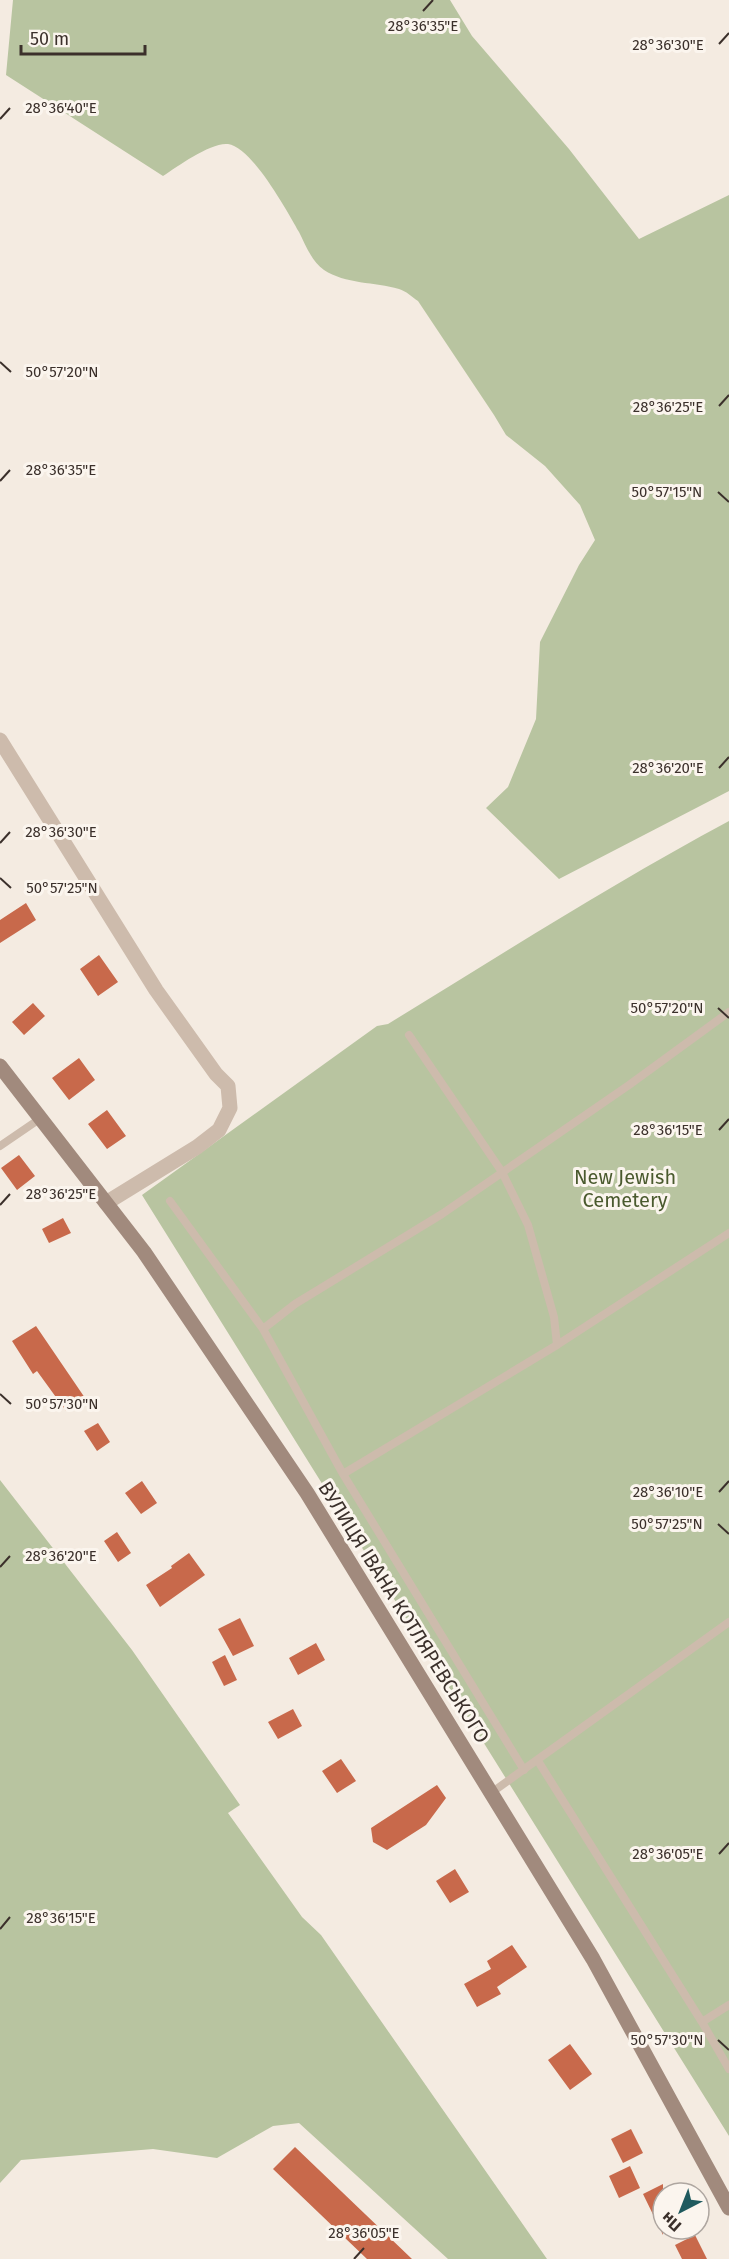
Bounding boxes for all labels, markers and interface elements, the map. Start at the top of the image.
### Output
text: 28°36'35"E [388,17,458,35]
scale bar [21,18,146,56]
text: 50 m [30,28,69,50]
text: 28°36'30"E [632,36,704,54]
text: 28°36'40"E [25,99,97,117]
text: 50°57'20"N [26,363,98,381]
text: 28°36'25"E [633,398,703,416]
text: 28°36'35"E [26,461,96,479]
text: 50°57'15"N [632,483,702,501]
text: 28°36'20"E [632,759,704,777]
text: 28°36'30"E [25,823,97,841]
text: 50°57'25"N [26,879,98,897]
text: 50°57'20"N [631,999,703,1017]
text: 28°36'15"E [633,1121,703,1139]
park label: New Jewish Cemetery [574,1165,676,1212]
text: 28°36'25"E [26,1185,96,1203]
text: 50°57'30"N [26,1395,98,1413]
street label: ВУЛИЦЯ ІВАНА КОТЛЯРЕВСЬКОГО [313,1477,495,1747]
text: 28°36'10"E [633,1483,703,1501]
text: 50°57'25"N [631,1515,703,1533]
text: 28°36'20"E [25,1547,97,1565]
text: 28°36'05"E [632,1845,704,1863]
text: 28°36'15"E [26,1909,96,1927]
text: 50°57'30"N [631,2031,703,2049]
north arrow [651,2181,711,2241]
text: Пн [658,2208,685,2236]
text: 28°36'05"E [328,2224,400,2242]

